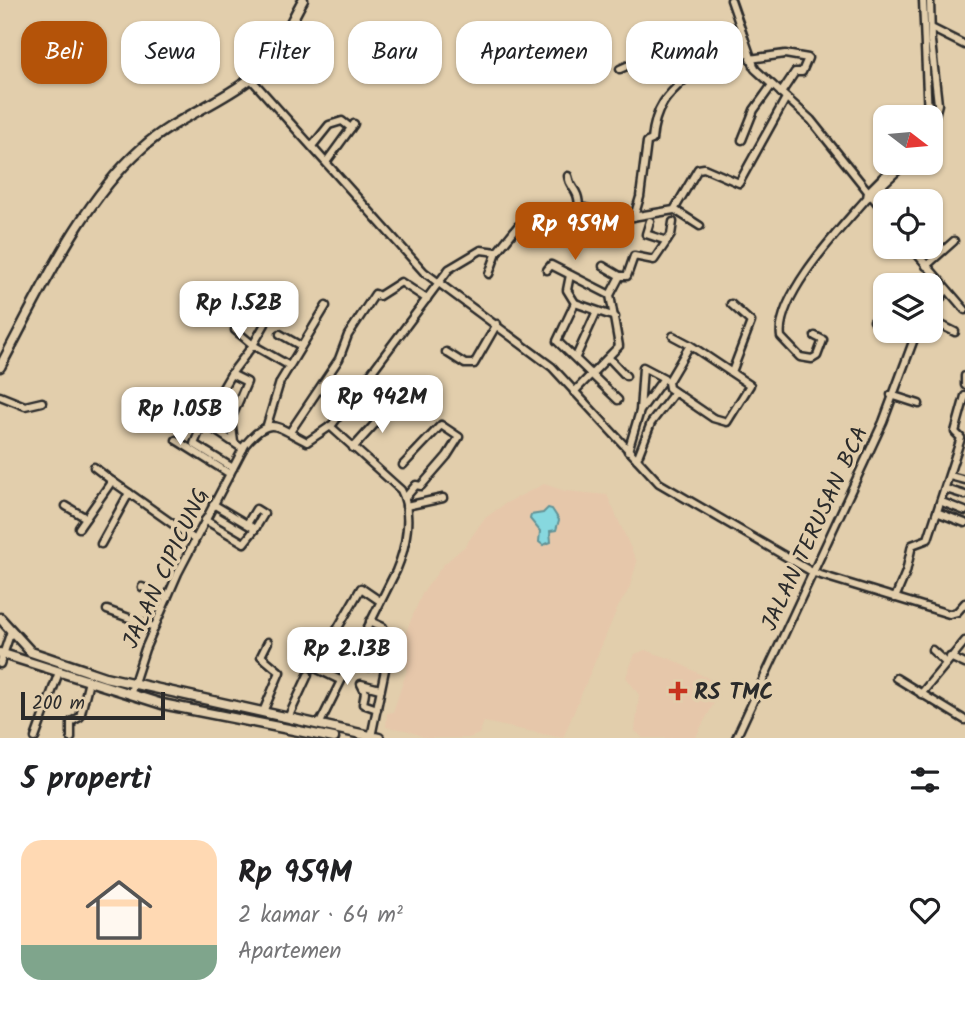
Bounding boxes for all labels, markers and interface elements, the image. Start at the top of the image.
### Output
chip: Beli [21,21,107,84]
chip: Sewa [121,21,220,84]
chip: Filter [234,21,334,84]
chip: Baru [348,21,442,84]
chip: Apartemen [456,21,612,84]
chip: Rumah [626,21,743,84]
north arrow [873,105,943,175]
map controls [873,105,943,343]
button: locate [873,189,943,259]
pin: Rp 959M [510,202,640,262]
text: Rp 959M [531,207,619,243]
button: layers [873,273,943,343]
pin: Rp 1.52B [167,282,311,341]
text: Rp 1.52B [196,286,282,322]
pin: Rp 942M [317,376,447,435]
text: Rp 942M [337,380,427,416]
pin: Rp 1.05B [108,388,252,447]
text: Rp 1.05B [137,392,223,428]
street label: JALAN TERUSAN BCA [752,420,879,637]
street label: JALAN CIPICUNG [114,482,220,655]
pin: Rp 2.13B [275,628,419,687]
text: Rp 2.13B [303,632,391,668]
place label: RS TMC [694,675,773,711]
marker: RS TMC [668,681,688,701]
scale bar [21,689,164,721]
text: 200 m [32,689,85,719]
text: 5 properti [21,756,151,804]
icon: filters [906,761,944,799]
text: Rp 959M [238,850,352,898]
icon: home [77,868,161,952]
icon: heart [906,891,944,929]
text: 2 kamar · 64 m² [238,898,403,934]
text: Apartemen [238,934,342,970]

